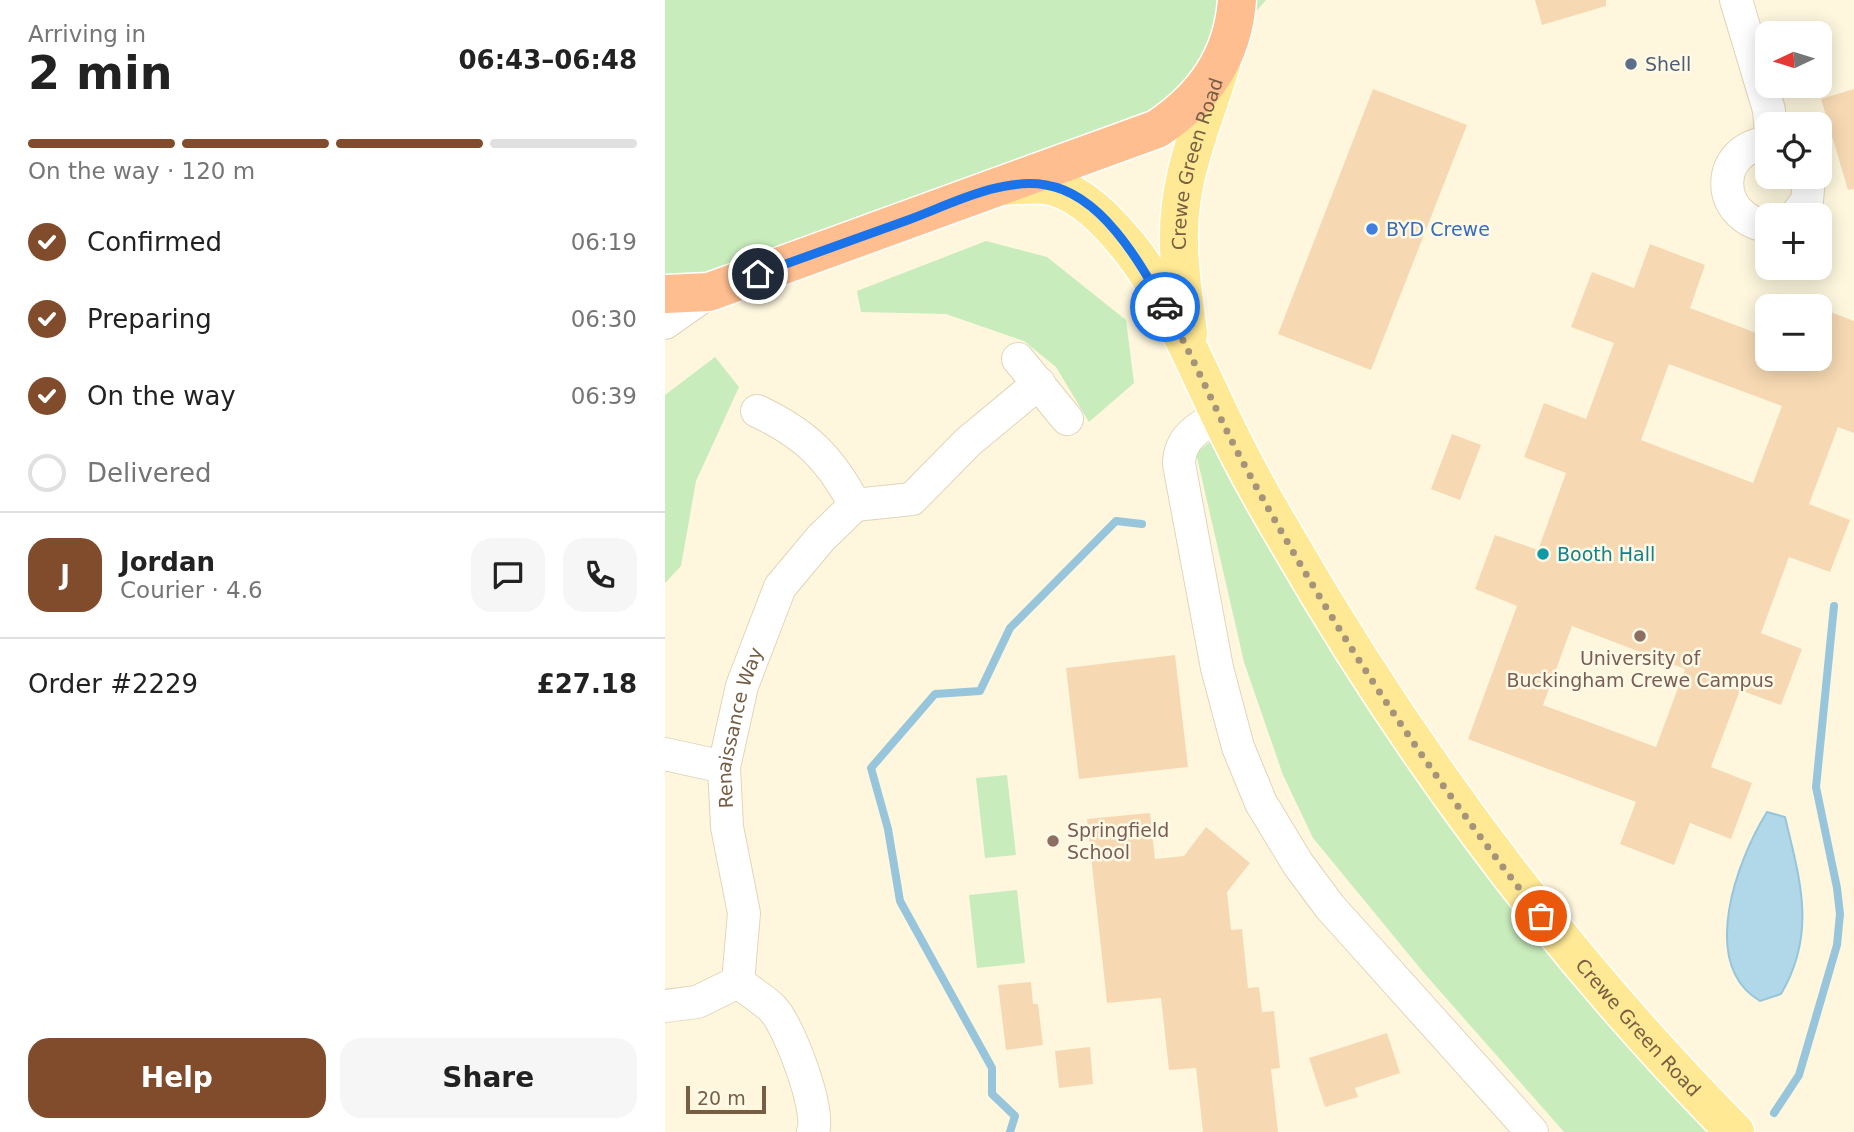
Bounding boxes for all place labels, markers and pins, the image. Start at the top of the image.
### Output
place label: Shell [1645,53,1691,75]
marker: Shell [1623,56,1639,72]
place label: BYD Crewe [1386,218,1490,240]
marker: BYD Crewe [1364,221,1380,237]
pin [728,244,788,304]
place label: Booth Hall [1557,543,1655,565]
marker: Booth Hall [1535,546,1551,562]
marker: University of Buckingham Crewe Campus [1632,628,1648,644]
place label: University of Buckingham Crewe Campus [1506,647,1774,691]
place label: Springfield School [1067,819,1169,863]
marker: Springfield School [1045,833,1061,849]
pin [1511,886,1571,946]

